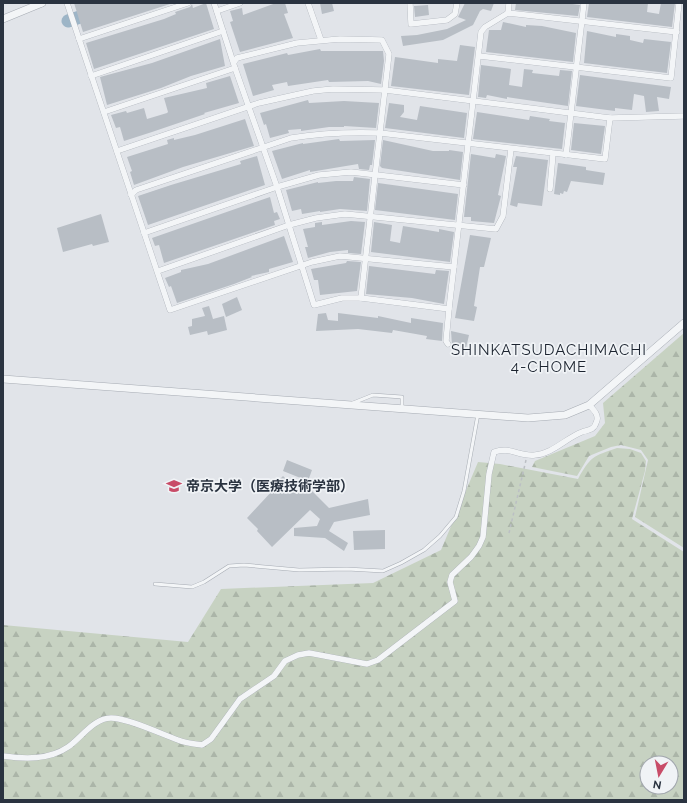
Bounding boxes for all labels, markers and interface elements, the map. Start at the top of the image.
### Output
district label: SHINKATSUDACHIMACHI 4-CHOME [451,341,647,376]
school or university icon: 帝京大学（医療技術学部） [165,477,183,495]
place label: 帝京大学（医療技術学部） [186,478,354,494]
north arrow [639,755,679,795]
text: N [652,777,663,791]

